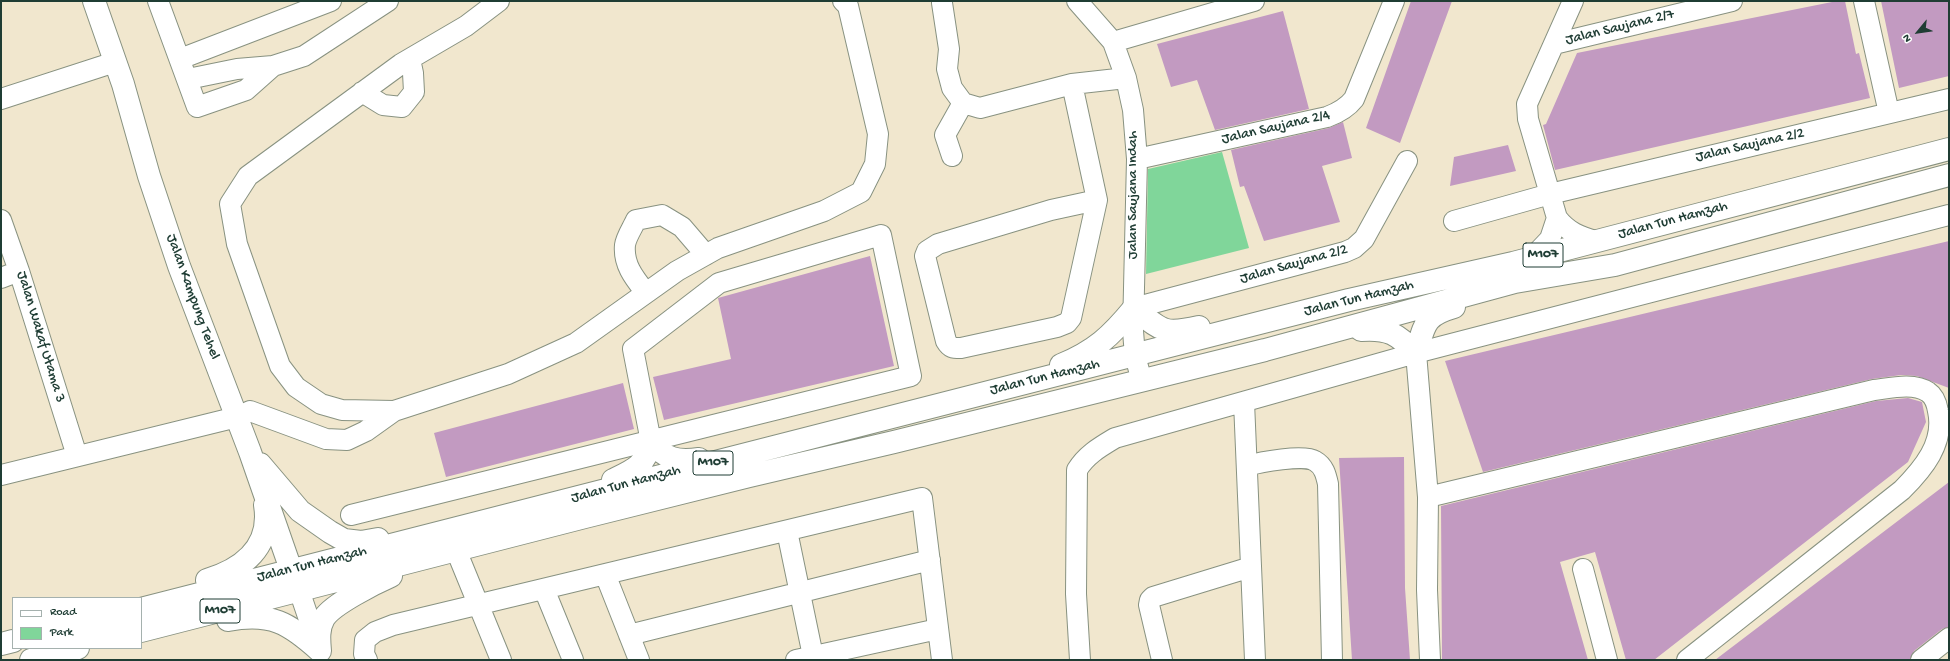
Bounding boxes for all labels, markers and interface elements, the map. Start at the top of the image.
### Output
street label: Jalan Saujana 2/7 [1564,6,1676,50]
north arrow [1898,12,1938,52]
text: N [1901,32,1914,44]
street label: Jalan Saujana 2/4 [1220,107,1332,149]
street label: Jalan Saujana 2/2 [1694,125,1806,167]
street label: Jalan Saujana Indah [1125,131,1143,259]
street label: Jalan Tun Hamzah [1616,198,1730,244]
street label: Jalan Kampung Tehel [161,232,223,362]
street label: Jalan Saujana 2/2 [1238,241,1350,289]
road number: M107 [1523,243,1563,267]
street label: Jalan Wakaf Utama 3 [11,269,69,405]
street label: Jalan Tun Hamzah [1302,277,1416,321]
street label: Jalan Tun Hamzah [988,356,1102,400]
road number: M107 [693,451,733,475]
street label: Jalan Tun Hamzah [569,462,683,508]
street label: Jalan Tun Hamzah [255,543,369,587]
legend [12,597,142,649]
road number: M107 [200,599,240,623]
text: Road [50,606,76,620]
text: Park [50,626,73,640]

